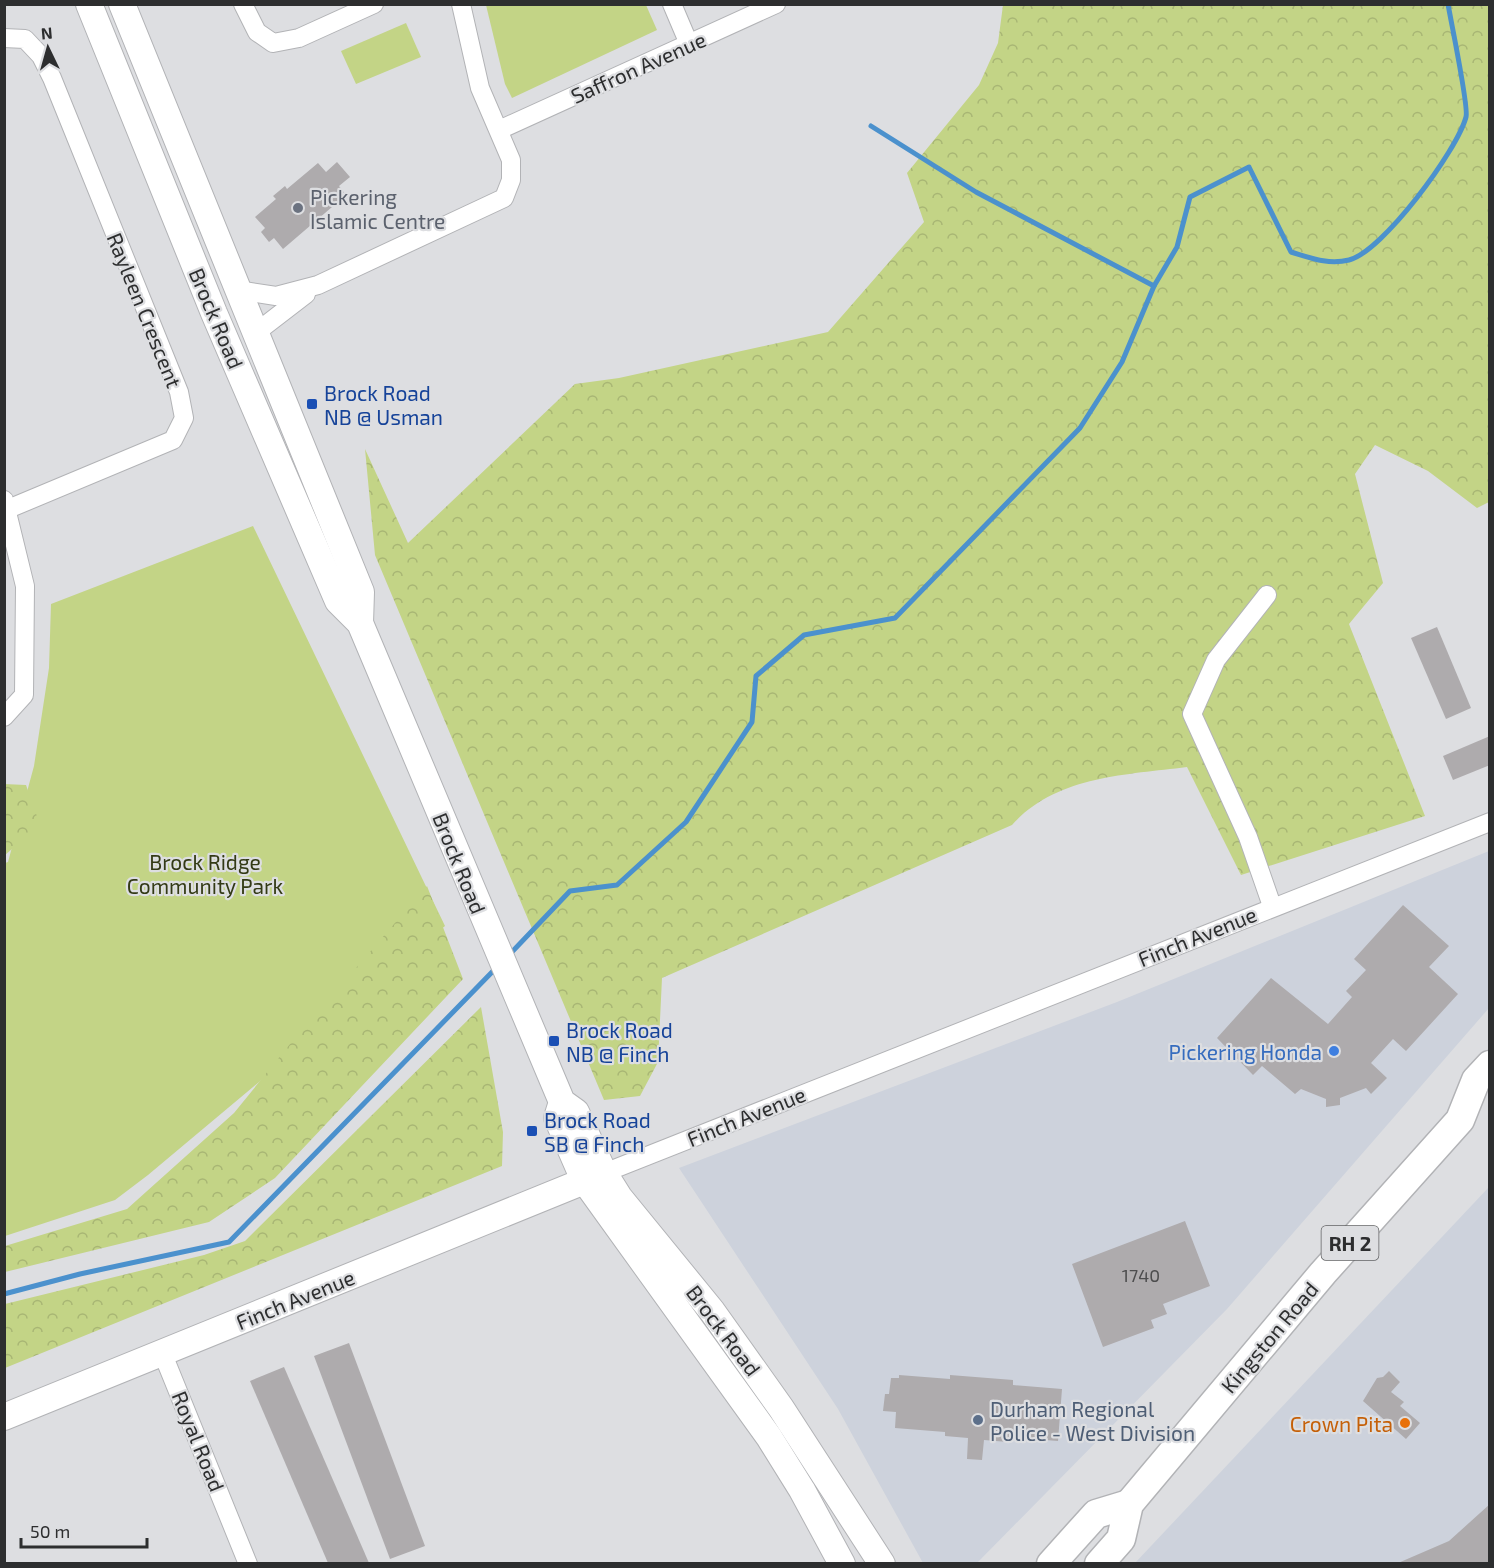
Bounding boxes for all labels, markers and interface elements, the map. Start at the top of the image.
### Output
north arrow [18,18,78,78]
text: N [40,23,53,43]
street label: Saffron Avenue [567,26,709,108]
place label: Pickering Islamic Centre [310,184,445,233]
marker: Pickering Islamic Centre [291,201,305,215]
street label: Rayleen Crescent [103,229,187,391]
street label: Brock Road [185,264,249,372]
place label: Brock Road NB @ Usman [324,380,443,429]
marker: Brock Road NB @ Usman [305,397,319,411]
street label: Brock Road [428,809,492,917]
park label: Brock Ridge Community Park [127,849,283,898]
street label: Finch Avenue [1134,901,1260,971]
place label: Brock Road NB @ Finch [566,1017,673,1066]
marker: Brock Road NB @ Finch [547,1034,561,1048]
place label: Pickering Honda [1169,1039,1322,1064]
marker: Pickering Honda [1327,1044,1341,1058]
street label: Finch Avenue [683,1081,809,1151]
place label: Brock Road SB @ Finch [544,1107,651,1156]
marker: Brock Road SB @ Finch [525,1124,539,1138]
road number: RH 2 [1322,1226,1378,1260]
street label: Finch Avenue [232,1264,358,1334]
house number: 1740 [1122,1264,1160,1286]
street label: Kingston Road [1215,1276,1323,1398]
street label: Brock Road [682,1280,766,1380]
street label: Royal Road [168,1387,230,1495]
place label: Durham Regional Police - West Division [990,1396,1195,1445]
place label: Crown Pita [1290,1411,1393,1436]
marker: Durham Regional Police - West Division [971,1413,985,1427]
marker: Crown Pita [1398,1416,1412,1430]
scale bar [21,1511,147,1549]
text: 50 m [30,1520,70,1542]

